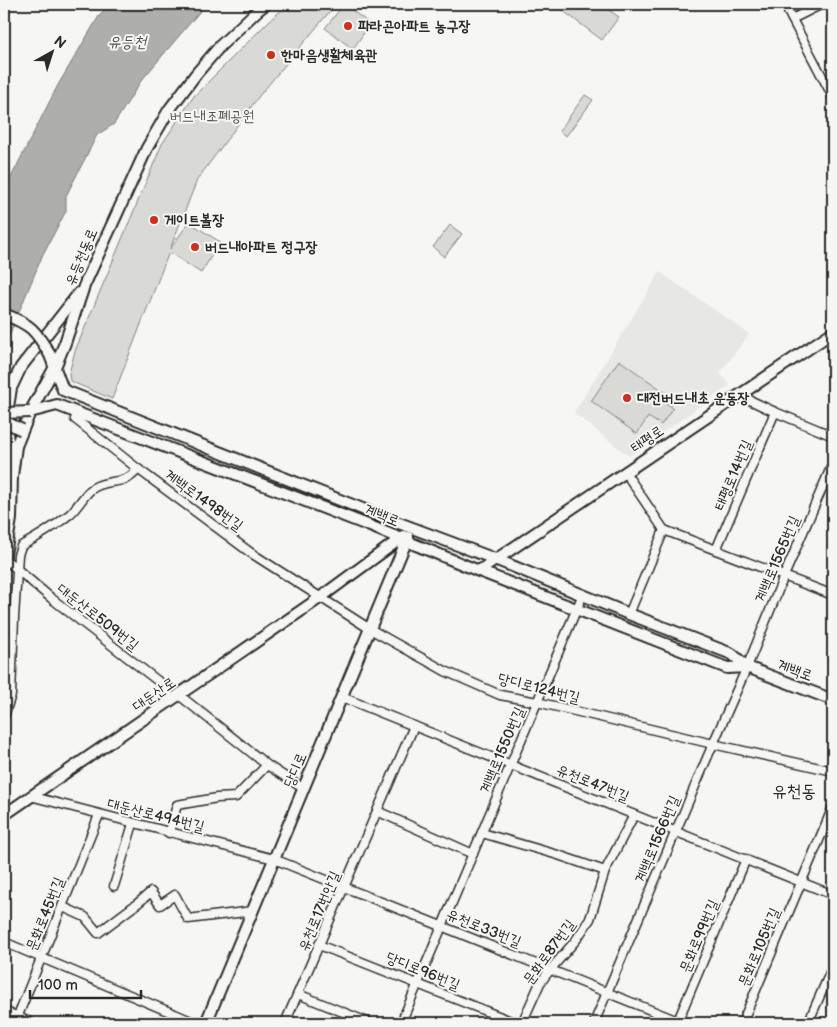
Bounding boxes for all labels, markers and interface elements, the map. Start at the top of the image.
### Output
place label: 파라곤아파트 농구장 [358,17,471,36]
marker: 파라곤아파트 농구장 [342,20,354,32]
north arrow [28,28,78,78]
text: N [50,32,69,52]
water label: 유등천 [108,33,148,52]
place label: 한마음생활체육관 [280,46,378,65]
marker: 한마음생활체육관 [265,49,277,61]
park label: 버드내조폐공원 [170,107,254,126]
place label: 게이트볼장 [164,211,224,230]
marker: 게이트볼장 [148,214,160,226]
street label: 유등천동로 [61,226,102,289]
place label: 버드내아파트 정구장 [205,238,318,257]
marker: 버드내아파트 정구장 [189,241,201,253]
place label: 대전버드내초 운동장 [637,389,750,408]
marker: 대전버드내초 운동장 [621,392,633,404]
street label: 태평로 [627,421,668,457]
street label: 태평로14번길 [710,437,757,514]
street label: 계백로1498번길 [161,465,247,535]
street label: 계백로 [361,500,402,531]
street label: 계백로1565번길 [751,513,804,605]
street label: 대둔산로509번길 [53,580,142,655]
street label: 계백로 [775,655,815,686]
street label: 당디로124번길 [496,669,582,708]
street label: 대둔산로 [129,673,180,716]
street label: 계백로1550번길 [476,704,529,796]
street label: 당디로 [280,750,311,791]
street label: 유천로47번길 [554,760,632,807]
district label: 유천동 [772,781,816,802]
street label: 계백로1566번길 [631,793,684,886]
street label: 대둔산로494번길 [105,794,206,837]
street label: 유천로17번안길 [294,868,345,954]
street label: 문화로45번길 [22,874,69,954]
street label: 문화로99번길 [676,897,723,976]
street label: 유천로33번길 [444,905,524,952]
street label: 문화로105번길 [734,905,785,989]
street label: 문화로87번길 [519,916,580,989]
street label: 당디로96번길 [383,948,463,995]
scale bar [30,967,141,999]
text: 100 m [38,976,78,995]

